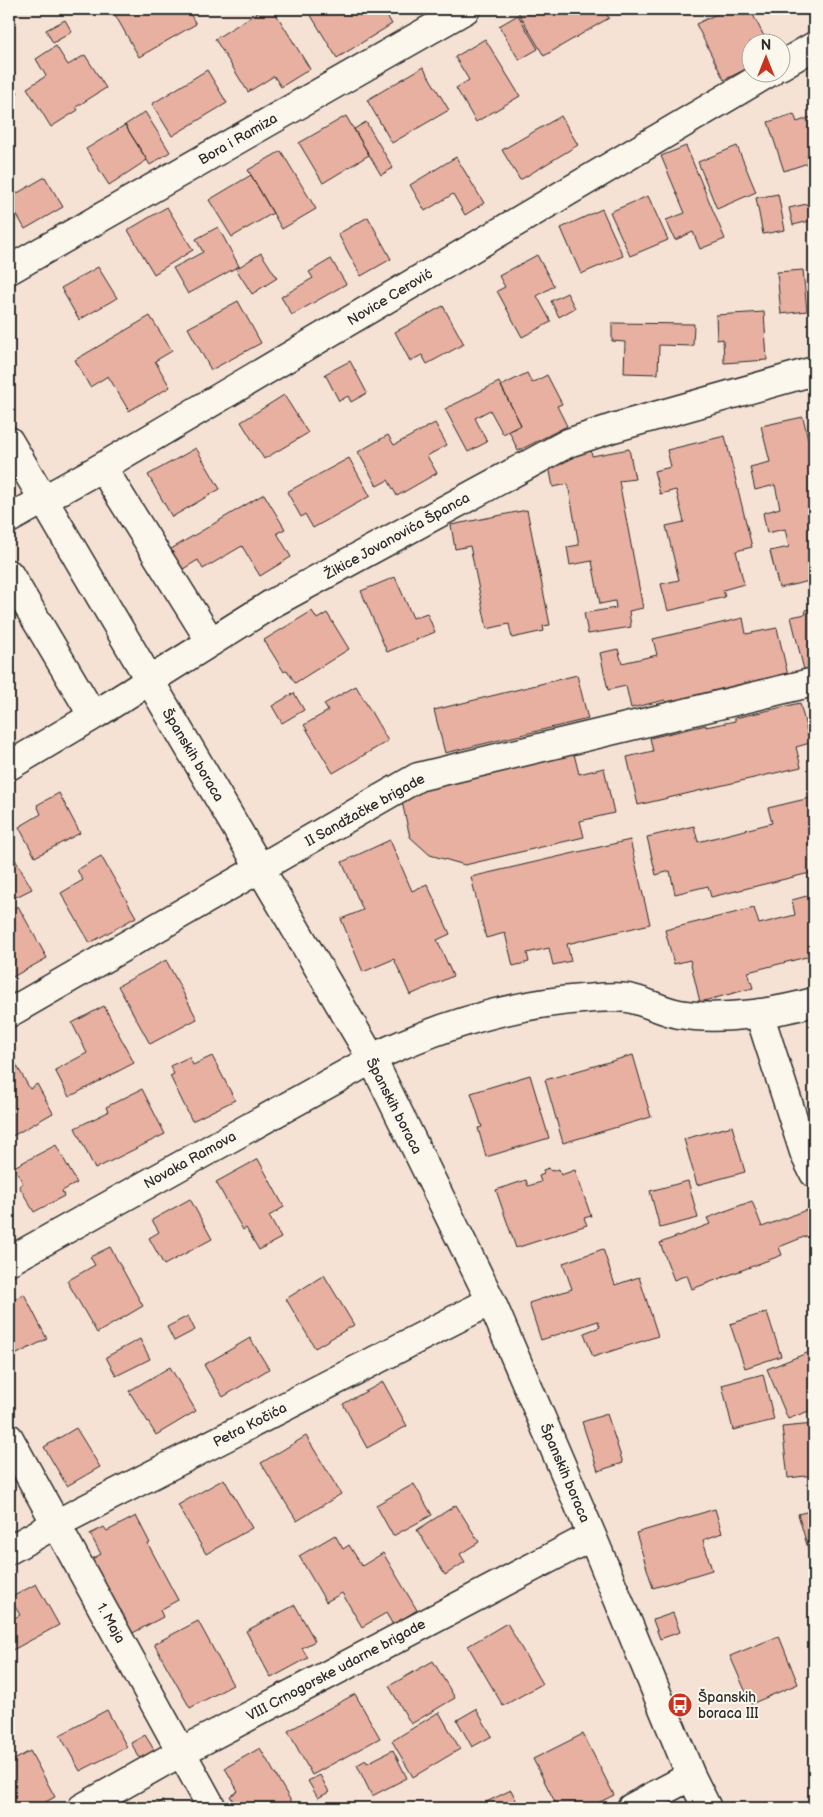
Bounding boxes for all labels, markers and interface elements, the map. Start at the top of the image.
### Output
north arrow [740,32,790,82]
text: N [761,37,771,54]
street label: Bora i Ramiza [196,110,281,168]
street label: Novice Cerović [344,265,436,329]
street label: Žikice Jovanovića Španca [320,488,473,584]
street label: Španskih boraca [158,705,228,805]
street label: II Sandžačke brigade [302,770,428,850]
street label: Španskih boraca [362,1055,427,1157]
street label: Novaka Ramova [141,1128,239,1192]
street label: Petra Kočića [210,1399,290,1451]
street label: Španskih boraca [537,1421,594,1525]
street label: 1. Maja [93,1600,129,1646]
street label: VIII Crnogorske udarne brigade [244,1615,428,1725]
place label: Španskih boraca III [698,1688,759,1722]
bus stop icon: Španskih boraca III [667,1692,693,1718]

